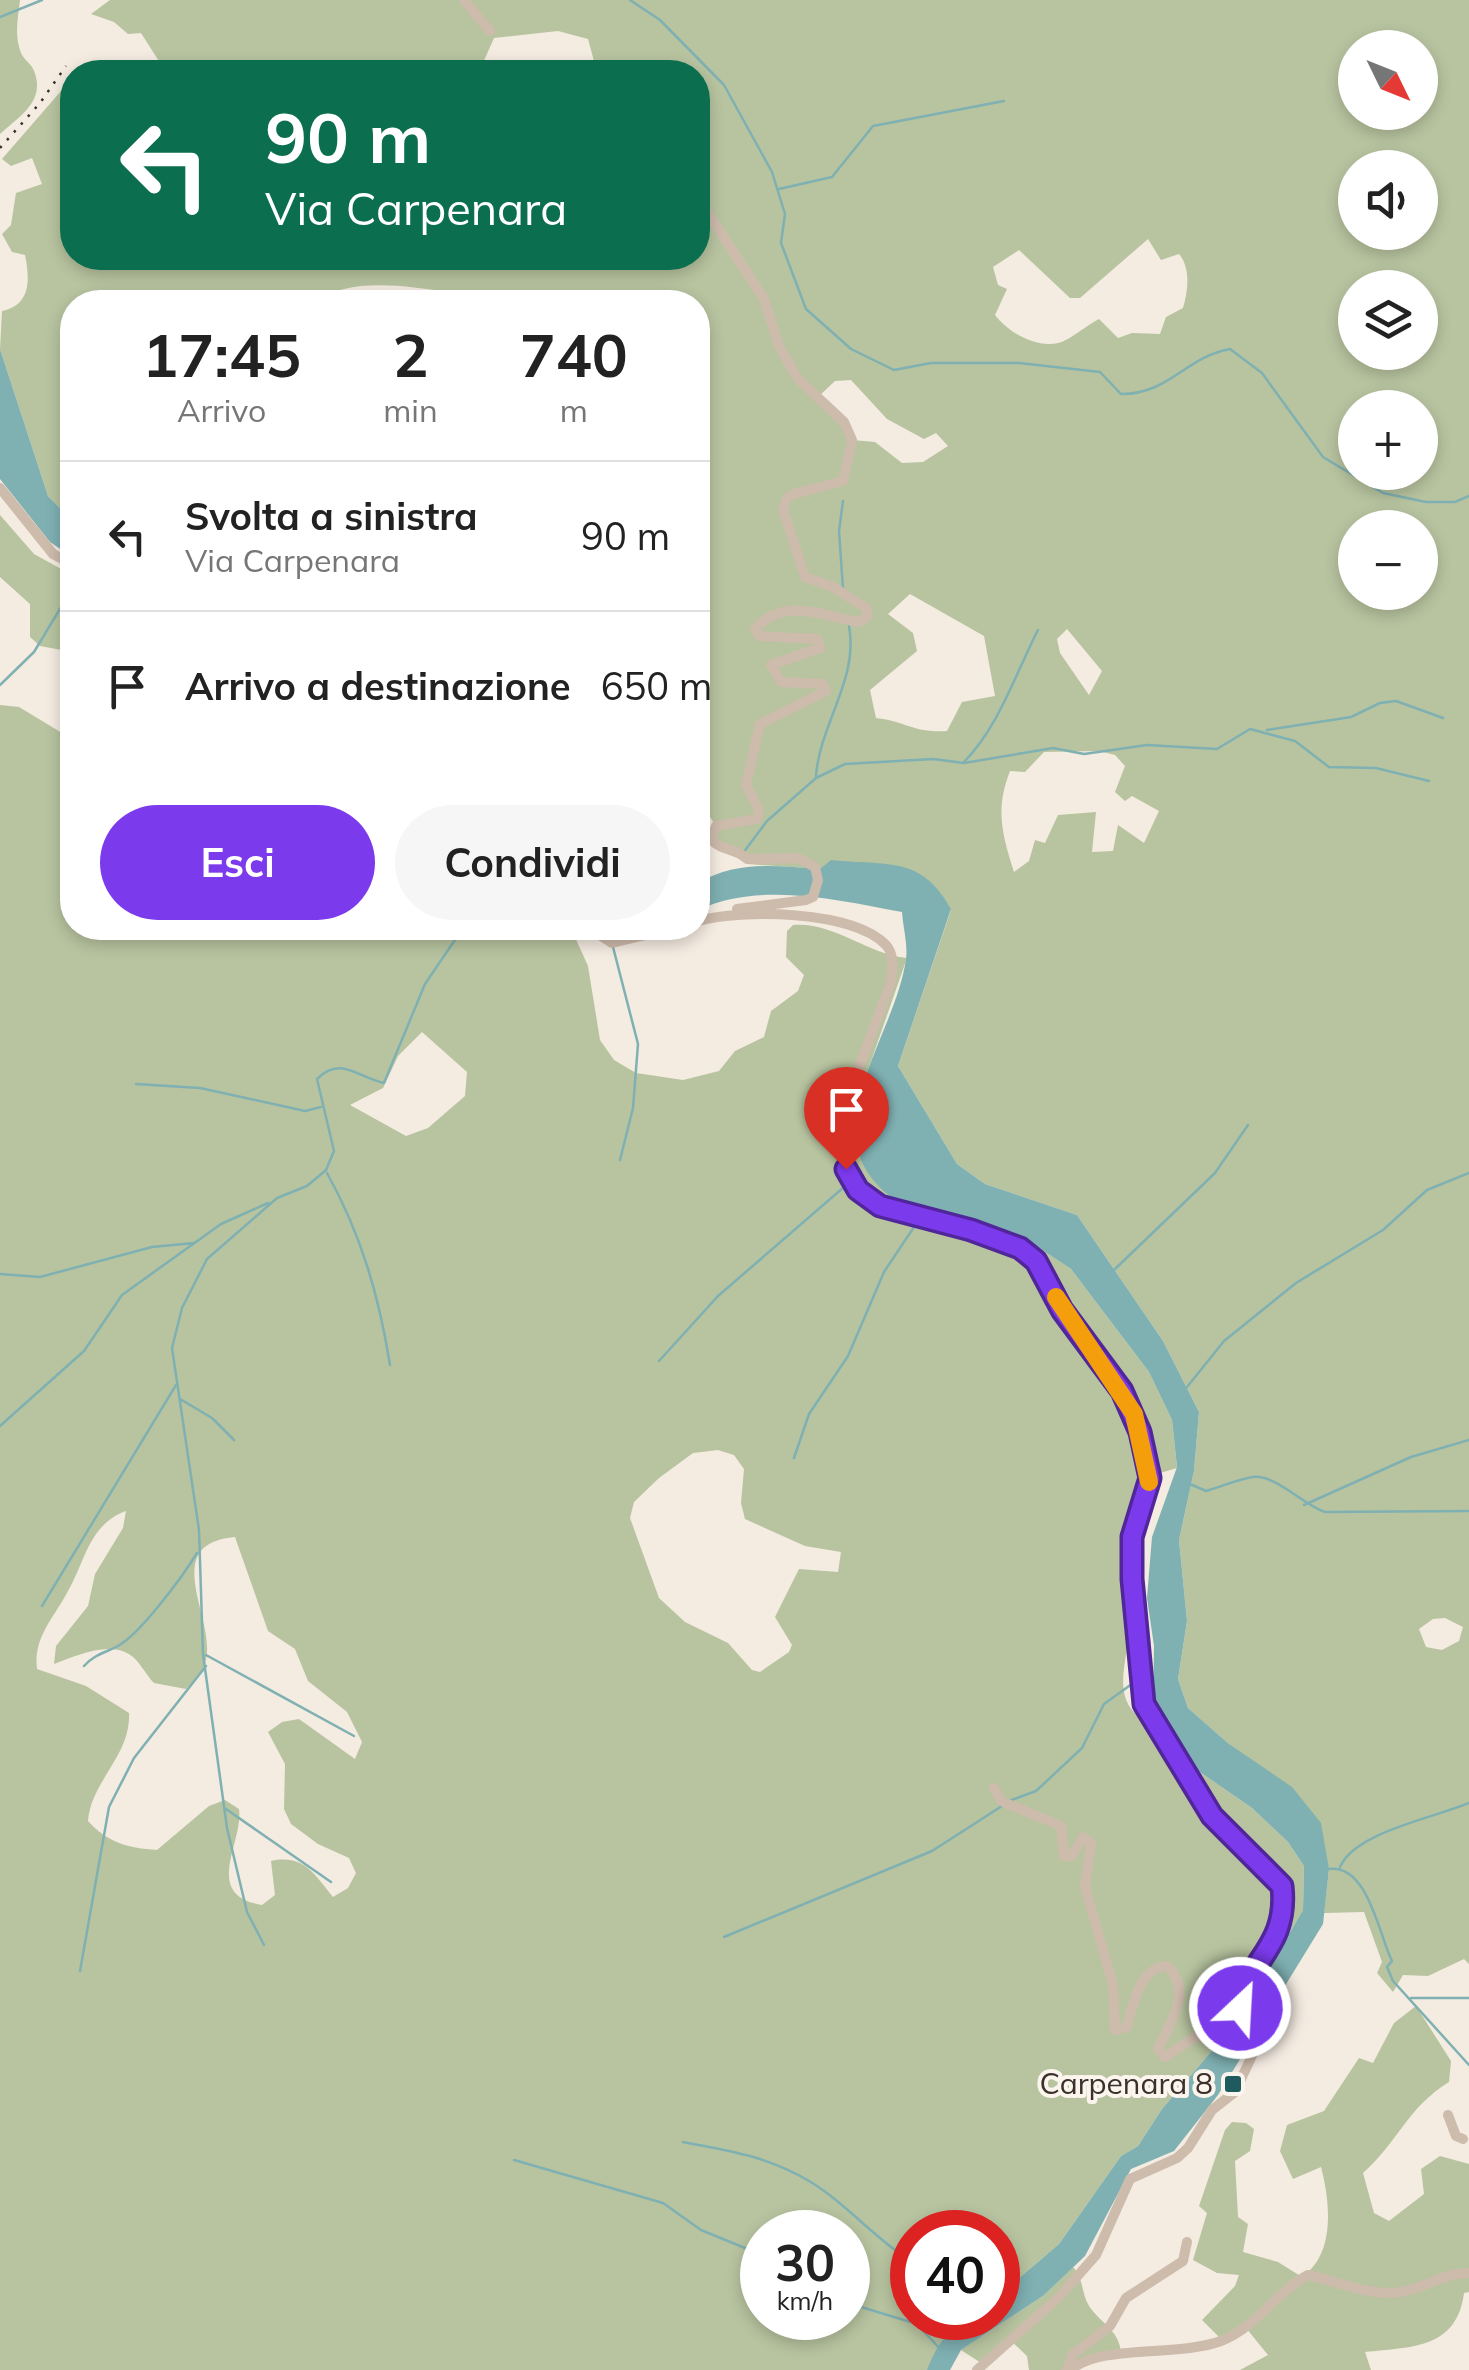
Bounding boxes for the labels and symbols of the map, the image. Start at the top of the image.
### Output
north arrow [1338,30,1438,130]
pin [804,1067,889,1170]
position arrow [1188,1956,1292,2060]
place label: Carpenara 8 [1040,2064,1213,2102]
marker: Carpenara 8 [1222,2073,1244,2095]
speed limit sign: 40 [890,2210,1020,2340]

